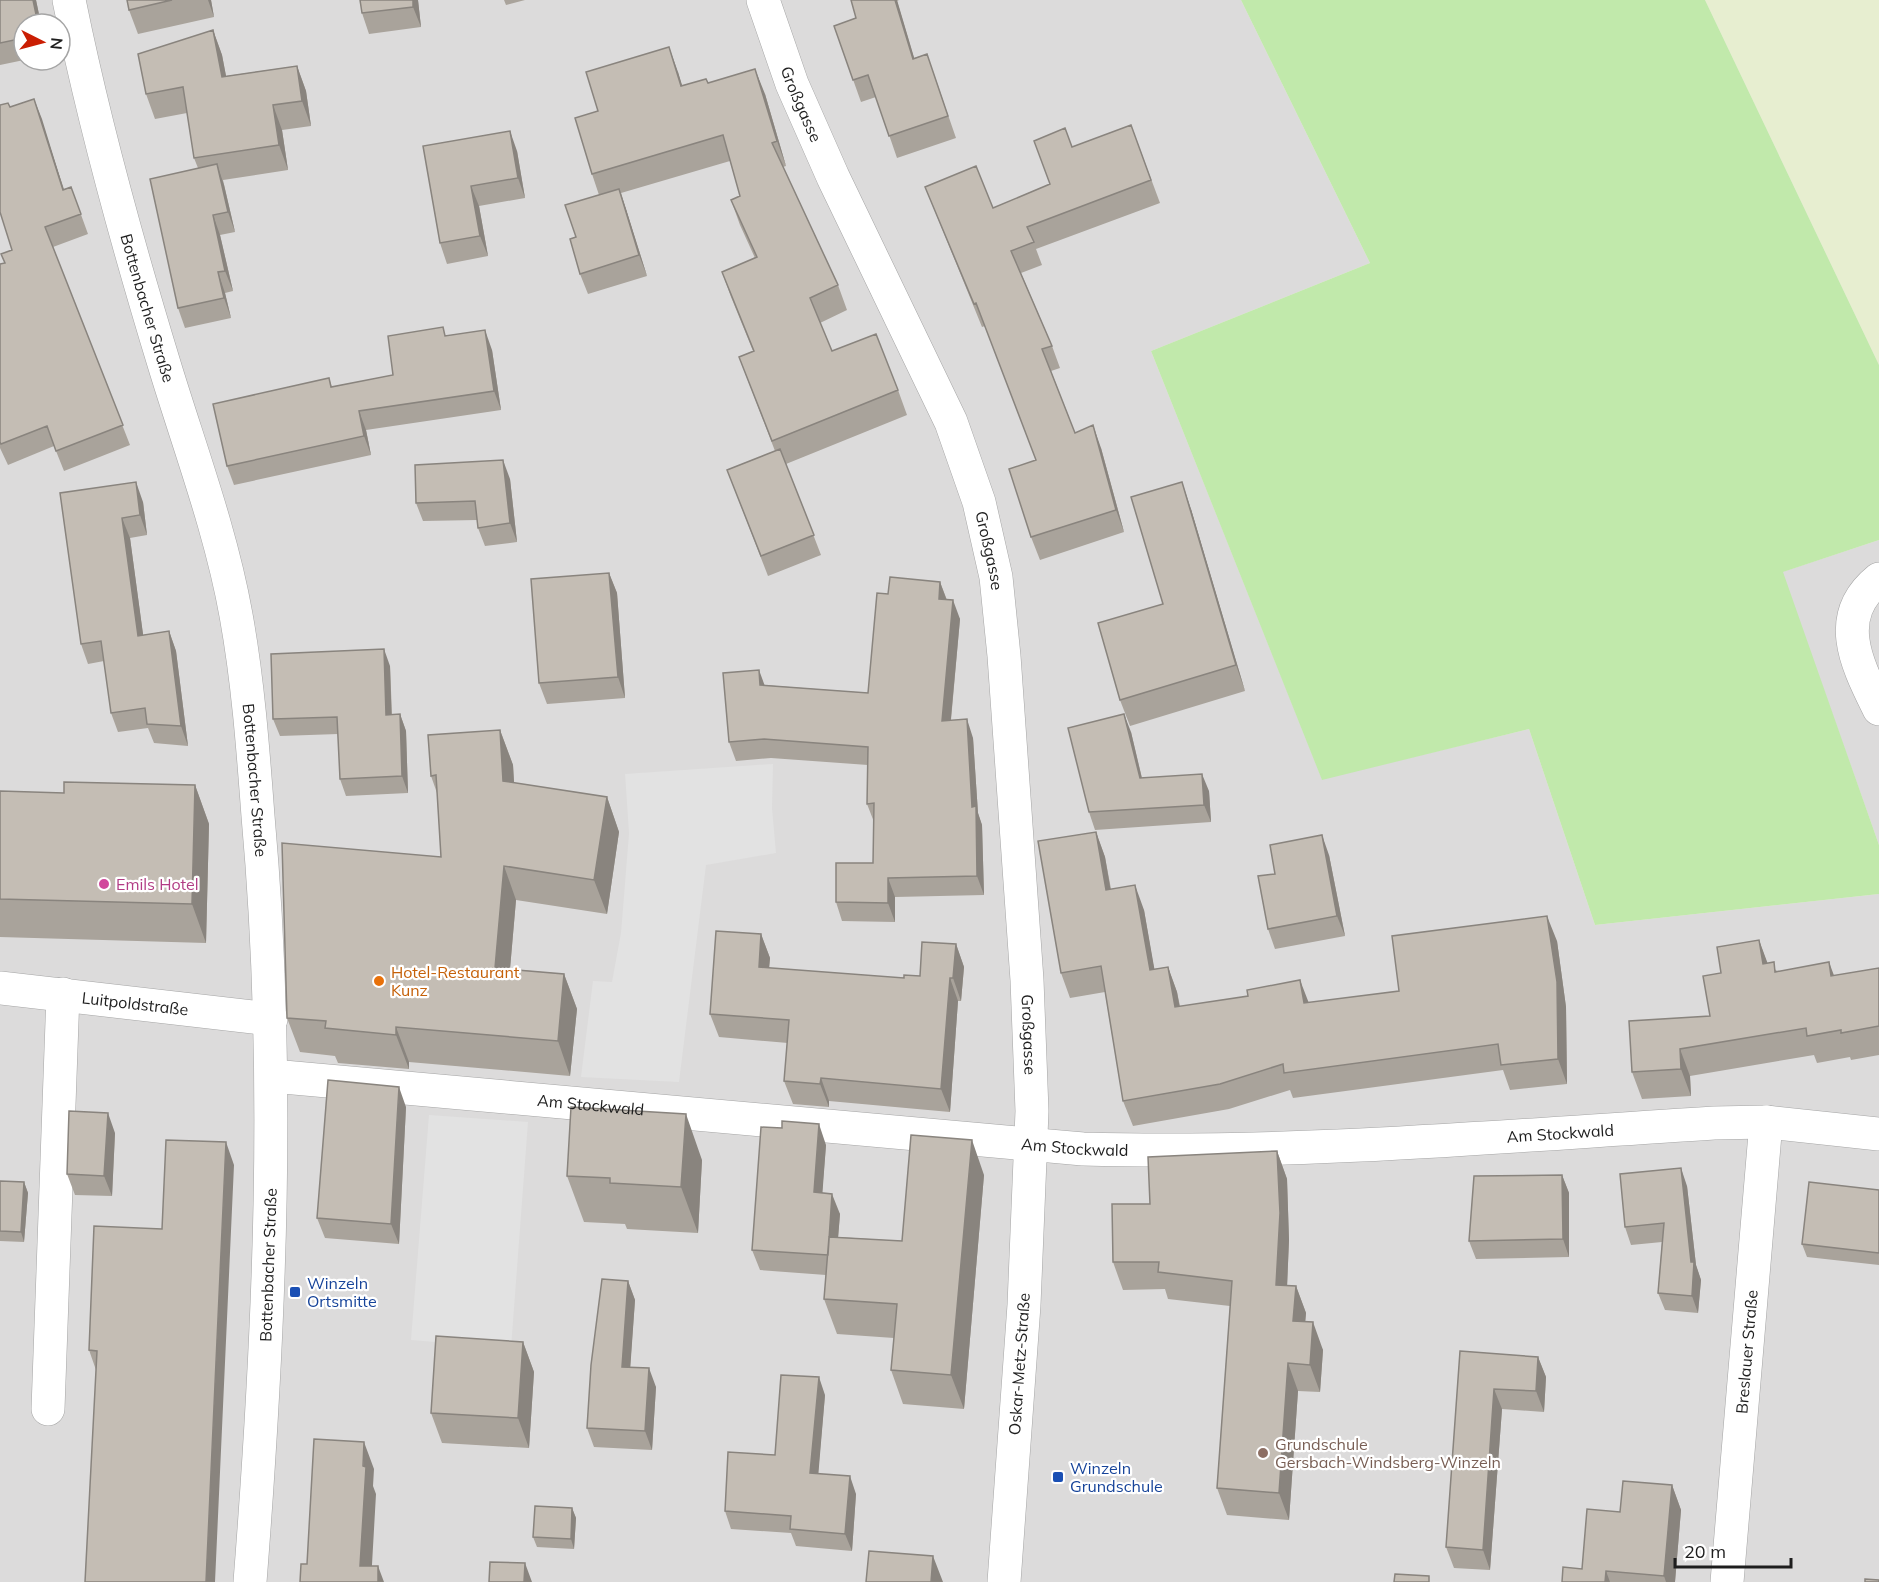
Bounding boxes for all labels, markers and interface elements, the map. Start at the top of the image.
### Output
north arrow [12,12,72,72]
text: N [46,37,67,51]
street label: Großgasse [777,64,826,145]
street label: Bottenbacher Straße [116,231,179,385]
street label: Großgasse [971,509,1007,591]
street label: Bottenbacher Straße [238,702,271,858]
place label: Emils Hotel [116,874,199,894]
marker: Emils Hotel [97,877,111,891]
place label: Hotel-Restaurant Kunz [391,962,520,1000]
marker: Hotel-Restaurant Kunz [372,974,386,988]
street label: Luitpoldstraße [81,987,189,1019]
street label: Großgasse [1018,994,1041,1075]
street label: Am Stockwald [536,1090,645,1119]
street label: Am Stockwald [1506,1120,1615,1147]
street label: Am Stockwald [1020,1133,1129,1160]
street label: Bottenbacher Straße [255,1188,281,1342]
place label: Winzeln Ortsmitte [307,1273,377,1311]
marker: Winzeln Ortsmitte [288,1285,302,1299]
street label: Breslauer Straße [1731,1289,1762,1415]
street label: Oskar-Metz-Straße [1004,1292,1034,1436]
place label: Grundschule Gersbach-Windsberg-Winzeln [1275,1434,1501,1472]
marker: Grundschule Gersbach-Windsberg-Winzeln [1256,1446,1270,1460]
place label: Winzeln Grundschule [1070,1458,1163,1496]
marker: Winzeln Grundschule [1051,1470,1065,1484]
scale bar [1675,1531,1790,1569]
text: 20 m [1684,1540,1726,1563]

